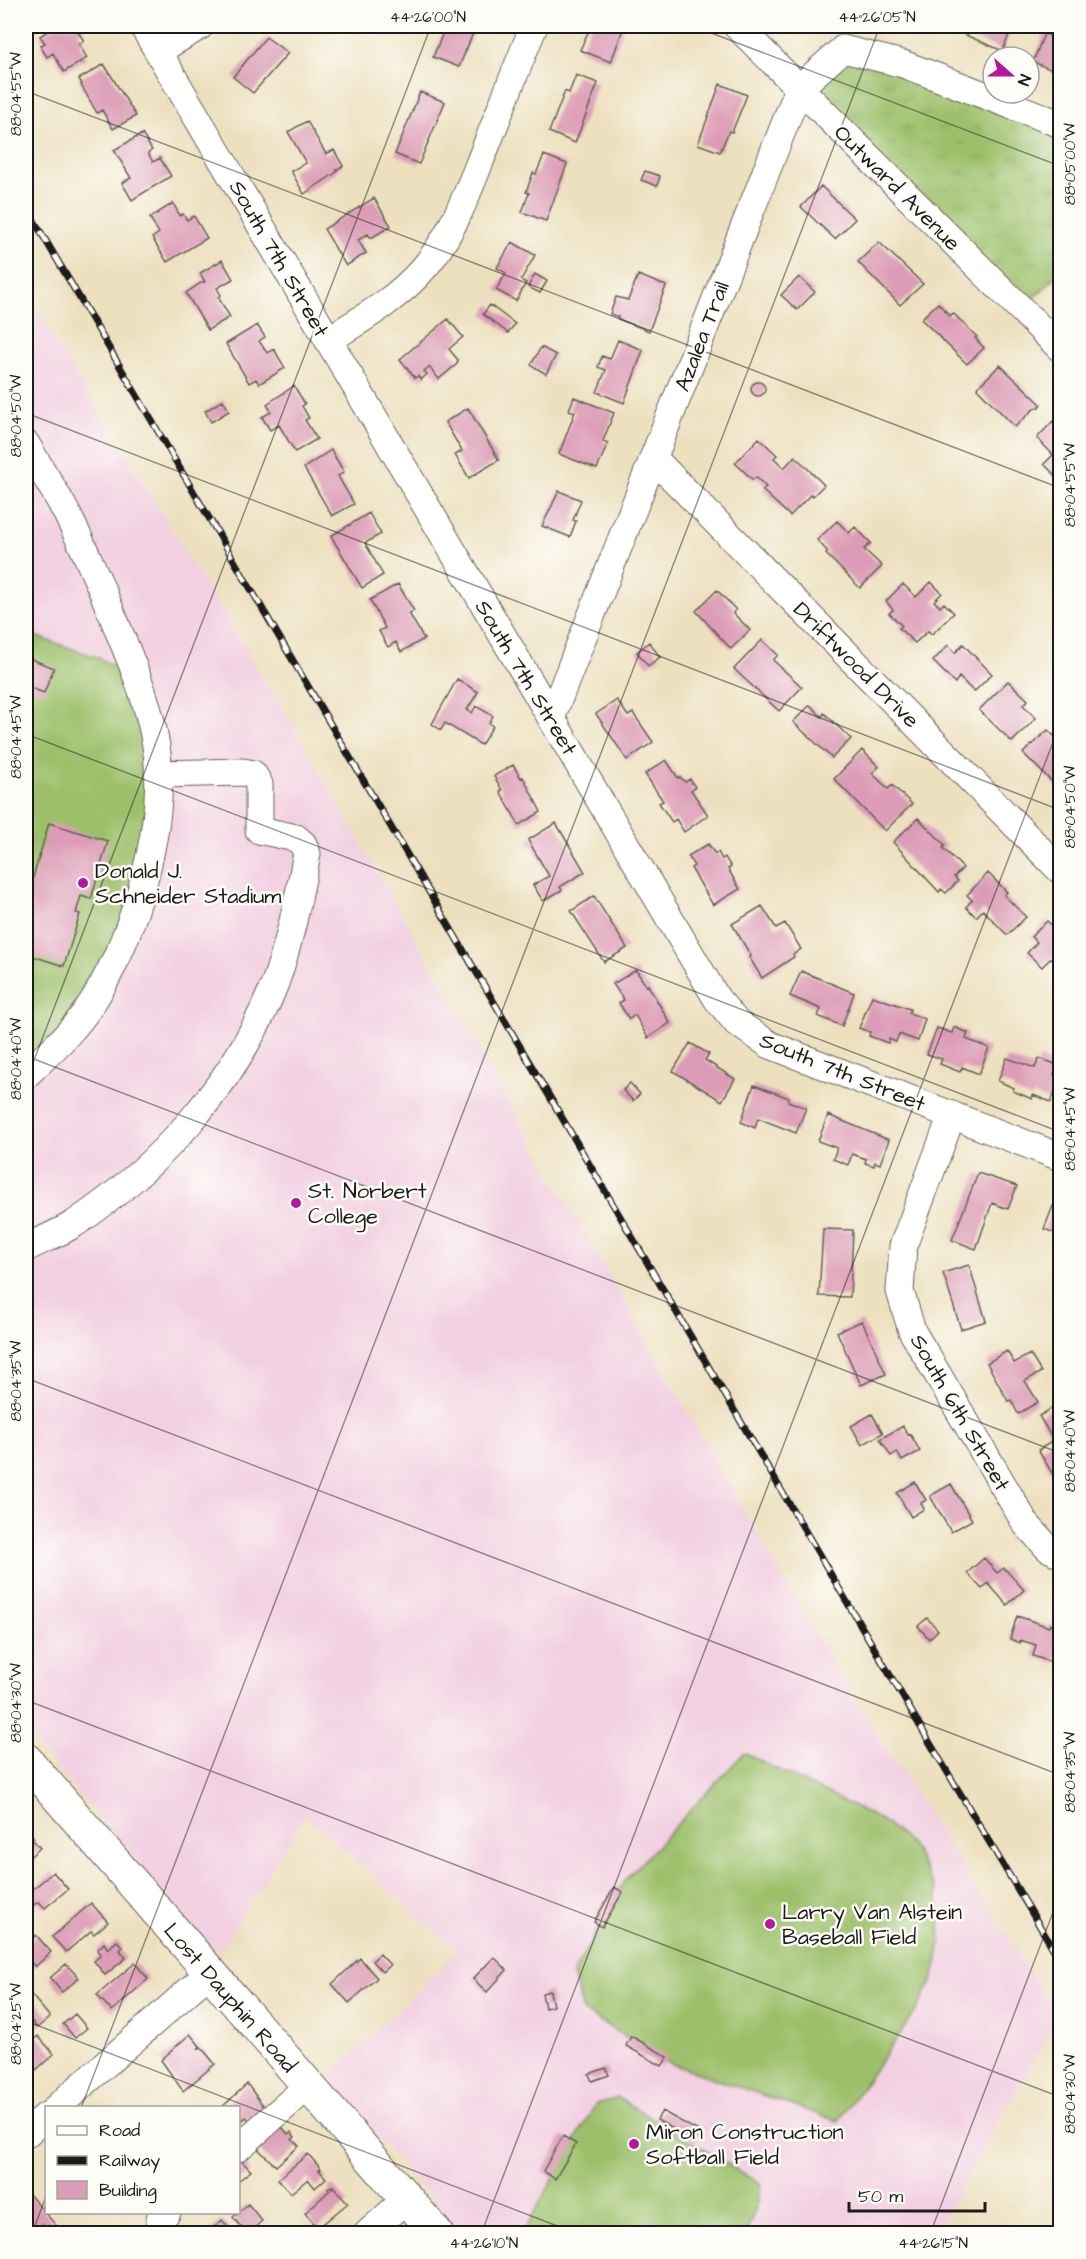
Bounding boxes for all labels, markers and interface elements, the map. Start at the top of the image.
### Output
text: 44°26'00"N [390,7,466,28]
text: 44°26'05"N [838,7,916,28]
north arrow [981,45,1041,105]
text: 88°04'55"W [6,52,27,136]
text: N [1012,71,1036,89]
street label: Outward Avenue [827,118,967,258]
text: 88°05'00"W [1060,123,1081,205]
street label: South 7th Street [221,175,336,343]
street label: Azalea Trail [667,277,738,396]
text: 88°04'50"W [6,375,27,457]
text: 88°04'55"W [1060,443,1081,527]
street label: South 7th Street [467,594,584,761]
street label: Driftwood Drive [786,595,926,735]
text: 88°04'45"W [6,695,27,779]
text: 88°04'50"W [1060,766,1081,848]
place label: Donald J. Schneider Stadium [95,856,281,912]
marker: Donald J. Schneider Stadium [76,876,90,890]
text: 88°04'40"W [6,1018,27,1100]
street label: South 7th Street [755,1025,930,1120]
text: 88°04'45"W [1060,1087,1081,1171]
place label: St. Norbert College [308,1176,427,1233]
marker: St. Norbert College [289,1196,303,1210]
street label: South 6th Street [902,1329,1017,1497]
text: 88°04'35"W [6,1341,27,1421]
text: 88°04'40"W [1060,1410,1081,1492]
text: 88°04'30"W [6,1663,27,1743]
text: 88°04'35"W [1060,1732,1081,1812]
place label: Larry Van Alstein Baseball Field [782,1897,962,1953]
street label: Lost Dauphin Road [156,1916,304,2080]
marker: Larry Van Alstein Baseball Field [763,1917,777,1931]
text: 88°04'25"W [6,1983,27,2065]
text: 88°04'30"W [1060,2054,1081,2134]
legend [45,2106,240,2214]
place label: Miron Construction Softball Field [646,2117,844,2173]
text: Road [99,2118,140,2143]
marker: Miron Construction Softball Field [627,2137,641,2151]
text: Railway [99,2148,160,2174]
scale bar [849,2175,986,2213]
text: Building [99,2178,157,2204]
text: 50 m [858,2184,903,2209]
text: 44°26'10"N [450,2233,518,2254]
text: 44°26'15"N [898,2233,968,2254]

